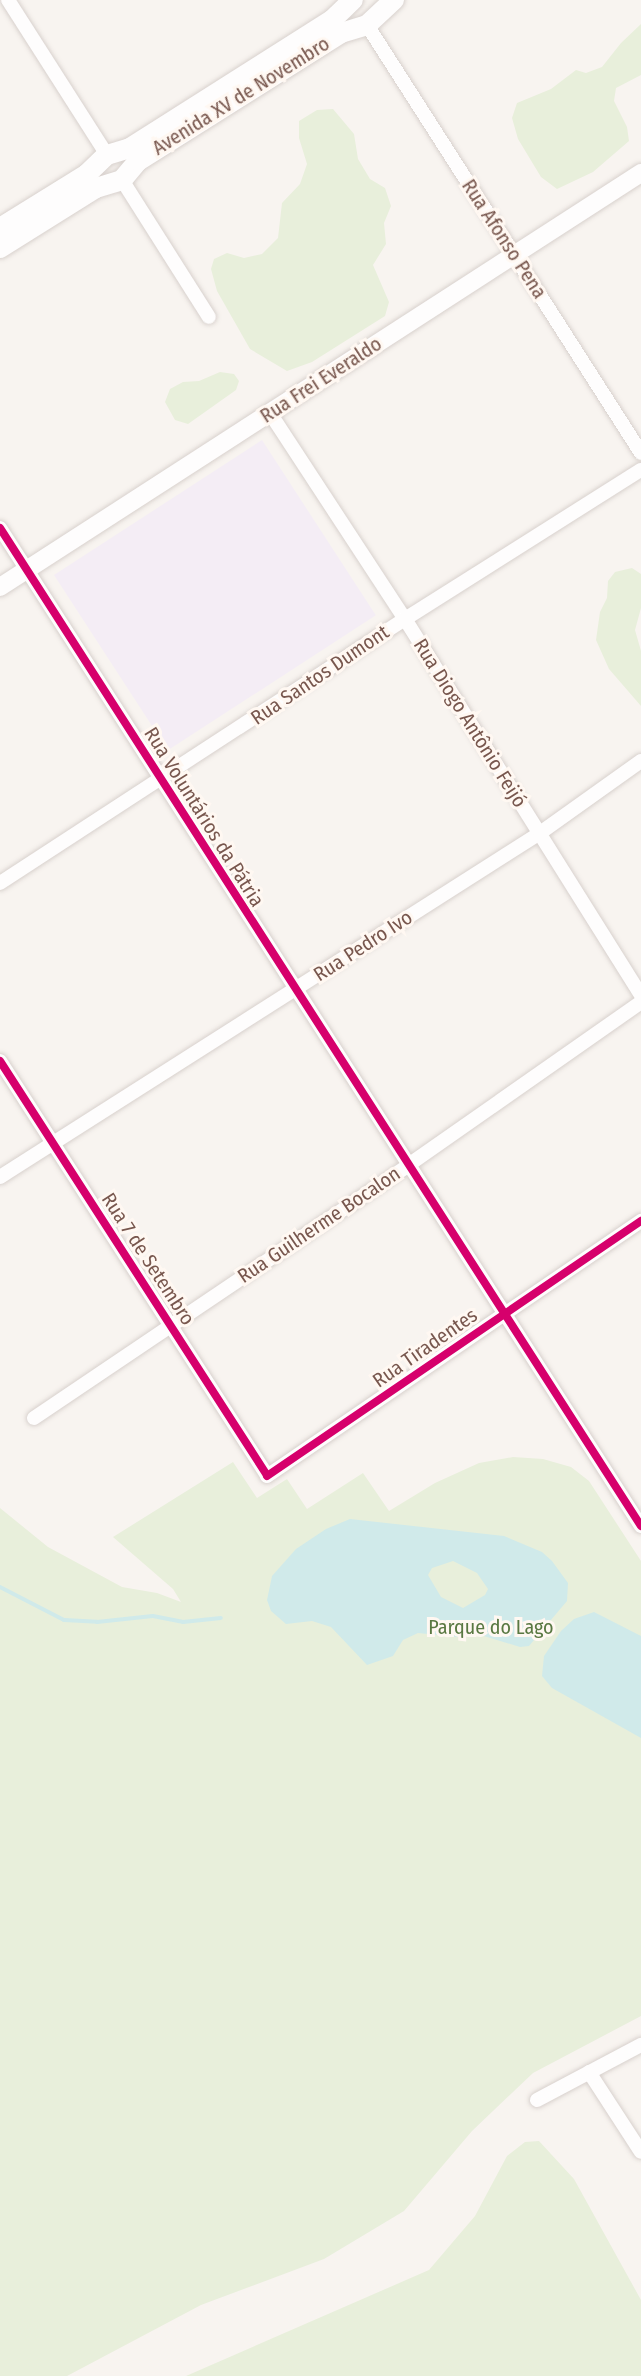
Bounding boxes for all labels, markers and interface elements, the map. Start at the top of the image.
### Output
street label: Avenida XV de Novembro [148,32,334,160]
street label: Rua Afonso Pena [457,175,551,303]
street label: Rua Frei Everaldo [256,332,386,428]
street label: Rua Santos Dumont [246,620,394,730]
street label: Rua Diogo Antônio Feijó [408,634,532,812]
street label: Rua Voluntários da Pátria [139,723,269,911]
street label: Rua Pedro Ivo [309,905,417,987]
street label: Rua Guilherme Bocalon [233,1162,405,1288]
street label: Rua 7 de Setembro [96,1188,200,1330]
street label: Rua Tiradentes [368,1303,482,1393]
park label: Parque do Lago [428,1615,554,1639]

